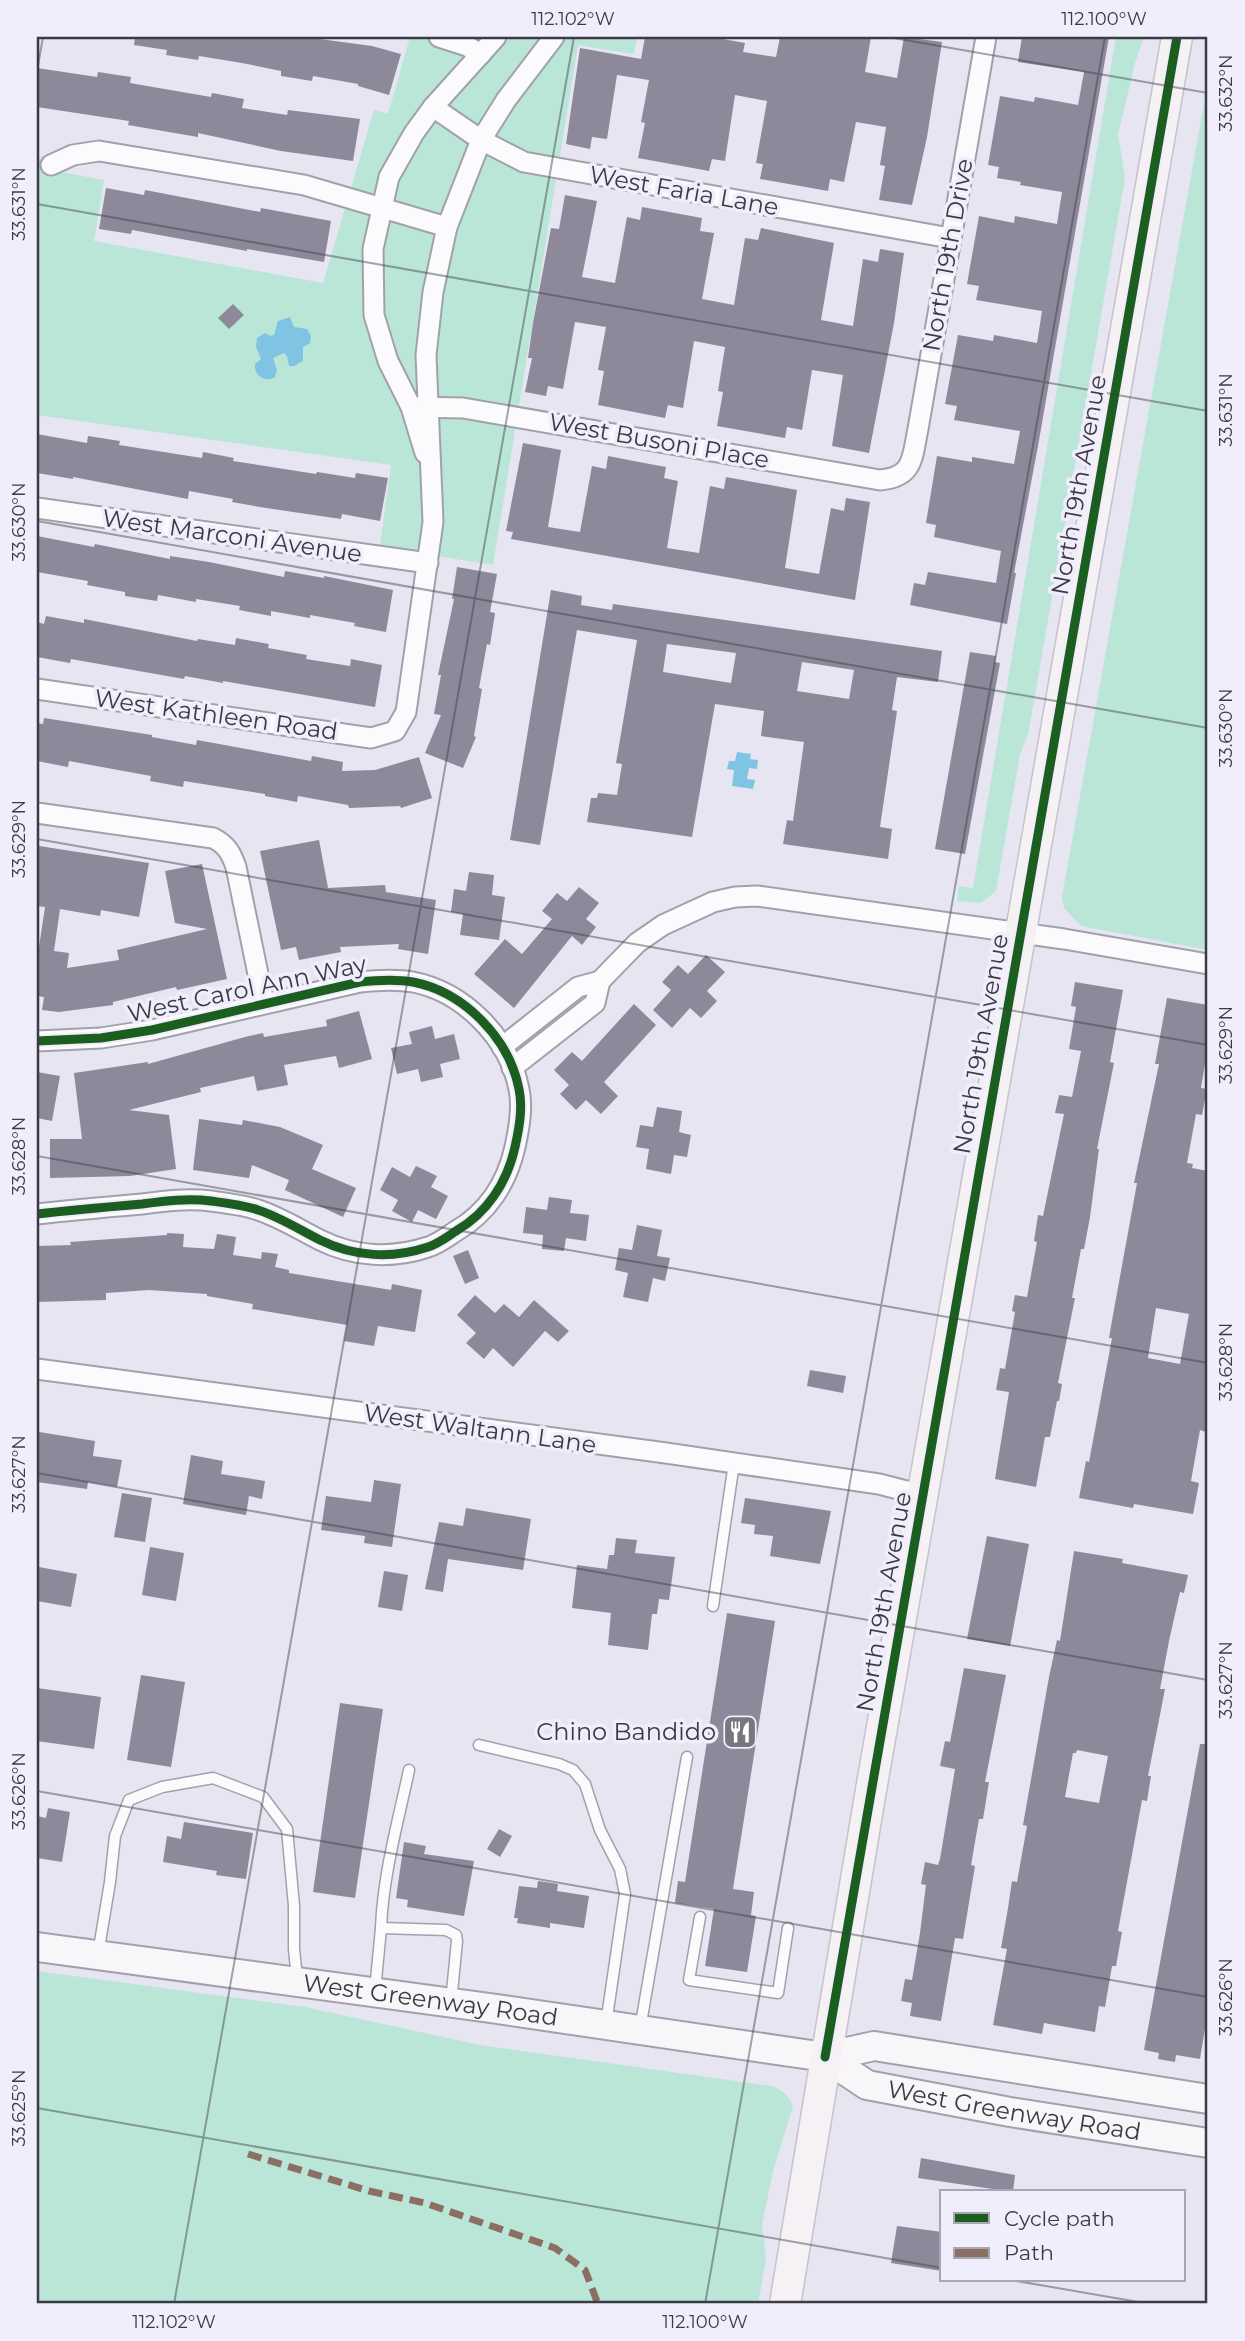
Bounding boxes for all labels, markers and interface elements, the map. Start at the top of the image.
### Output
text: 112.102°W [531,8,615,30]
text: 112.100°W [1061,8,1147,30]
text: 33.632°N [1215,54,1237,132]
street label: North 19th Drive [916,156,979,354]
street label: West Faria Lane [587,160,781,221]
text: 33.631°N [8,167,30,241]
street label: North 19th Avenue [1045,373,1112,597]
text: 33.631°N [1215,373,1237,447]
street label: West Busoni Place [547,407,772,474]
text: 33.630°N [8,482,30,562]
street label: West Marconi Avenue [100,503,364,568]
street label: West Kathleen Road [93,683,339,746]
text: 33.630°N [1215,688,1237,768]
text: 33.629°N [8,800,30,878]
street label: North 19th Avenue [947,932,1014,1156]
street label: West Carol Ann Way [125,949,369,1028]
text: 33.629°N [1215,1006,1237,1084]
text: 33.628°N [8,1117,30,1195]
text: 33.628°N [1215,1323,1237,1401]
street label: West Waltann Lane [362,1398,598,1459]
text: 33.627°N [8,1435,30,1513]
street label: North 19th Avenue [850,1490,917,1714]
text: 33.627°N [1215,1641,1237,1719]
restaurant icon: Chino Bandido [721,1713,759,1751]
place label: Chino Bandido [536,1717,716,1746]
text: 33.626°N [8,1752,30,1830]
text: 33.626°N [1215,1958,1237,2036]
street label: West Greenway Road [301,1968,560,2032]
text: 33.625°N [8,2069,30,2147]
street label: West Greenway Road [885,2074,1143,2146]
legend [940,2190,1186,2282]
text: Cycle path [1004,2206,1115,2231]
text: Path [1004,2240,1054,2265]
text: 112.102°W [132,2311,216,2333]
text: 112.100°W [662,2311,748,2333]

